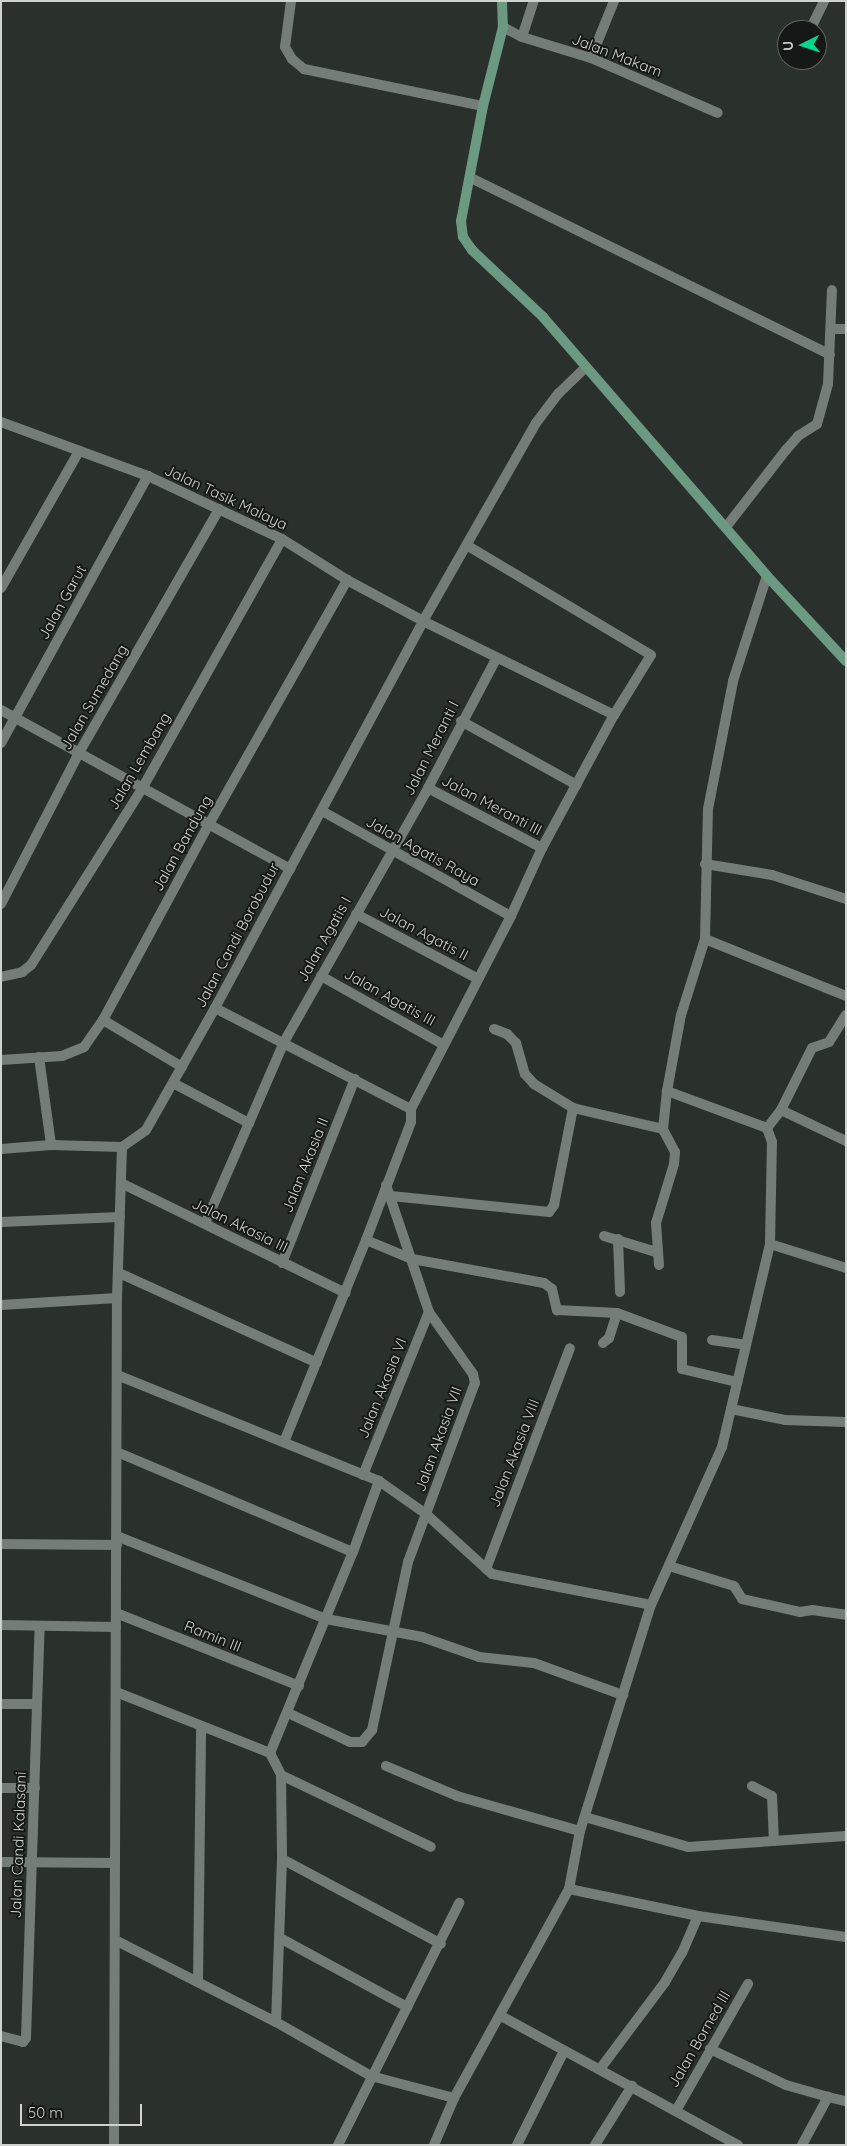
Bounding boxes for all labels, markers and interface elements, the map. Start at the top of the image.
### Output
north arrow [777,20,827,70]
street label: Jalan Makam [569,30,665,80]
text: U [779,40,797,52]
street label: Jalan Tasik Malaya [162,461,290,533]
street label: Jalan Garut [34,562,90,642]
street label: Jalan Sumedang [57,641,131,753]
street label: Jalan Meranti I [400,698,462,798]
street label: Jalan Lembang [104,709,174,813]
street label: Jalan Meranti III [439,771,545,839]
street label: Jalan Bandung [148,792,216,894]
street label: Jalan Agatis Raya [363,812,483,890]
street label: Jalan Candi Borobudur [191,859,283,1011]
street label: Jalan Agatis I [293,893,355,985]
street label: Jalan Agatis II [377,902,471,964]
street label: Jalan Agatis III [341,964,439,1030]
street label: Jalan Akasia II [278,1115,332,1215]
street label: Jalan Akasia III [189,1194,291,1256]
street label: Jalan Akasia VI [354,1335,410,1441]
street label: Jalan Akasia VII [411,1384,465,1494]
street label: Jalan Akasia VIII [485,1396,543,1510]
street label: Ramin III [182,1616,244,1656]
street label: Jalan Candi Kalasani [6,1771,30,1919]
street label: Jalan Borned lll [664,1988,734,2090]
scale bar [22,2094,145,2126]
text: 50 m [28,2103,63,2122]

